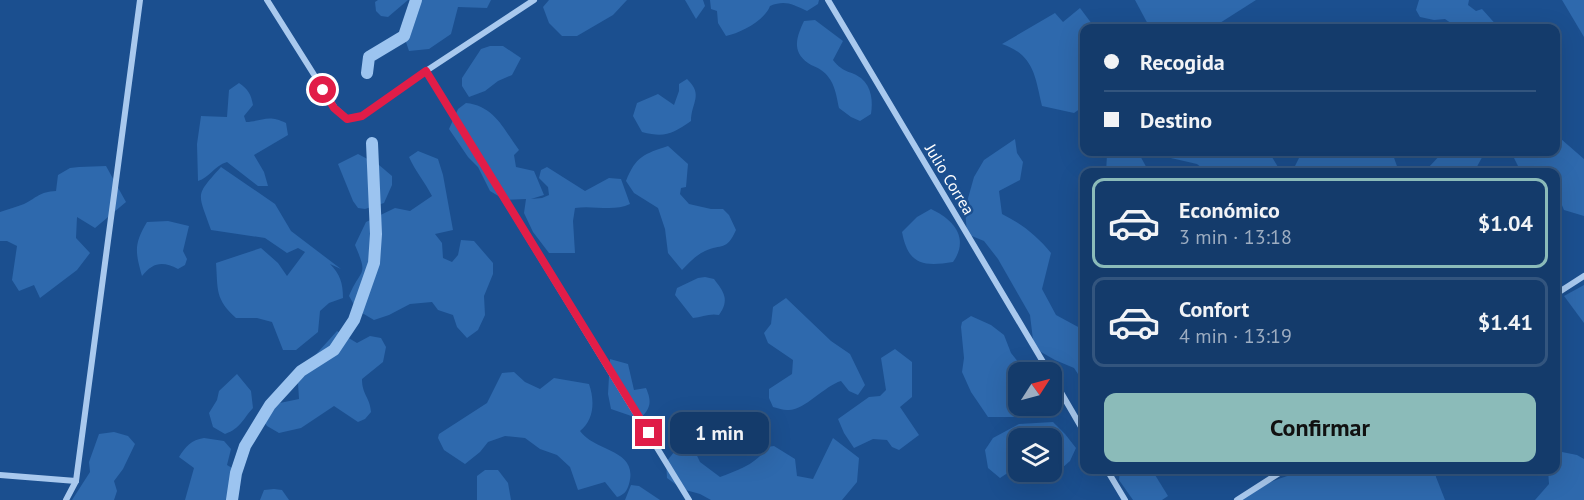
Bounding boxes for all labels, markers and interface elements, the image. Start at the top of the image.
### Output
text: Recogida [1140,48,1225,76]
route start [309,76,336,103]
text: Destino [1140,106,1212,134]
street label: Julio Correa [921,139,979,218]
icon: car [1107,196,1161,250]
text: Económico [1179,196,1280,224]
text: $1.04 [1478,209,1533,237]
text: 3 min · 13:18 [1179,224,1292,250]
icon: car [1107,295,1161,349]
text: Confort [1179,295,1249,323]
text: $1.41 [1478,308,1533,336]
text: 4 min · 13:19 [1179,323,1292,349]
north arrow [1008,362,1062,416]
map controls [1008,362,1062,482]
button: Confirmar [1104,393,1536,462]
callout: 1 min [670,412,769,454]
route end [635,419,662,446]
text: 1 min [695,420,744,446]
button: layers [1008,428,1062,482]

